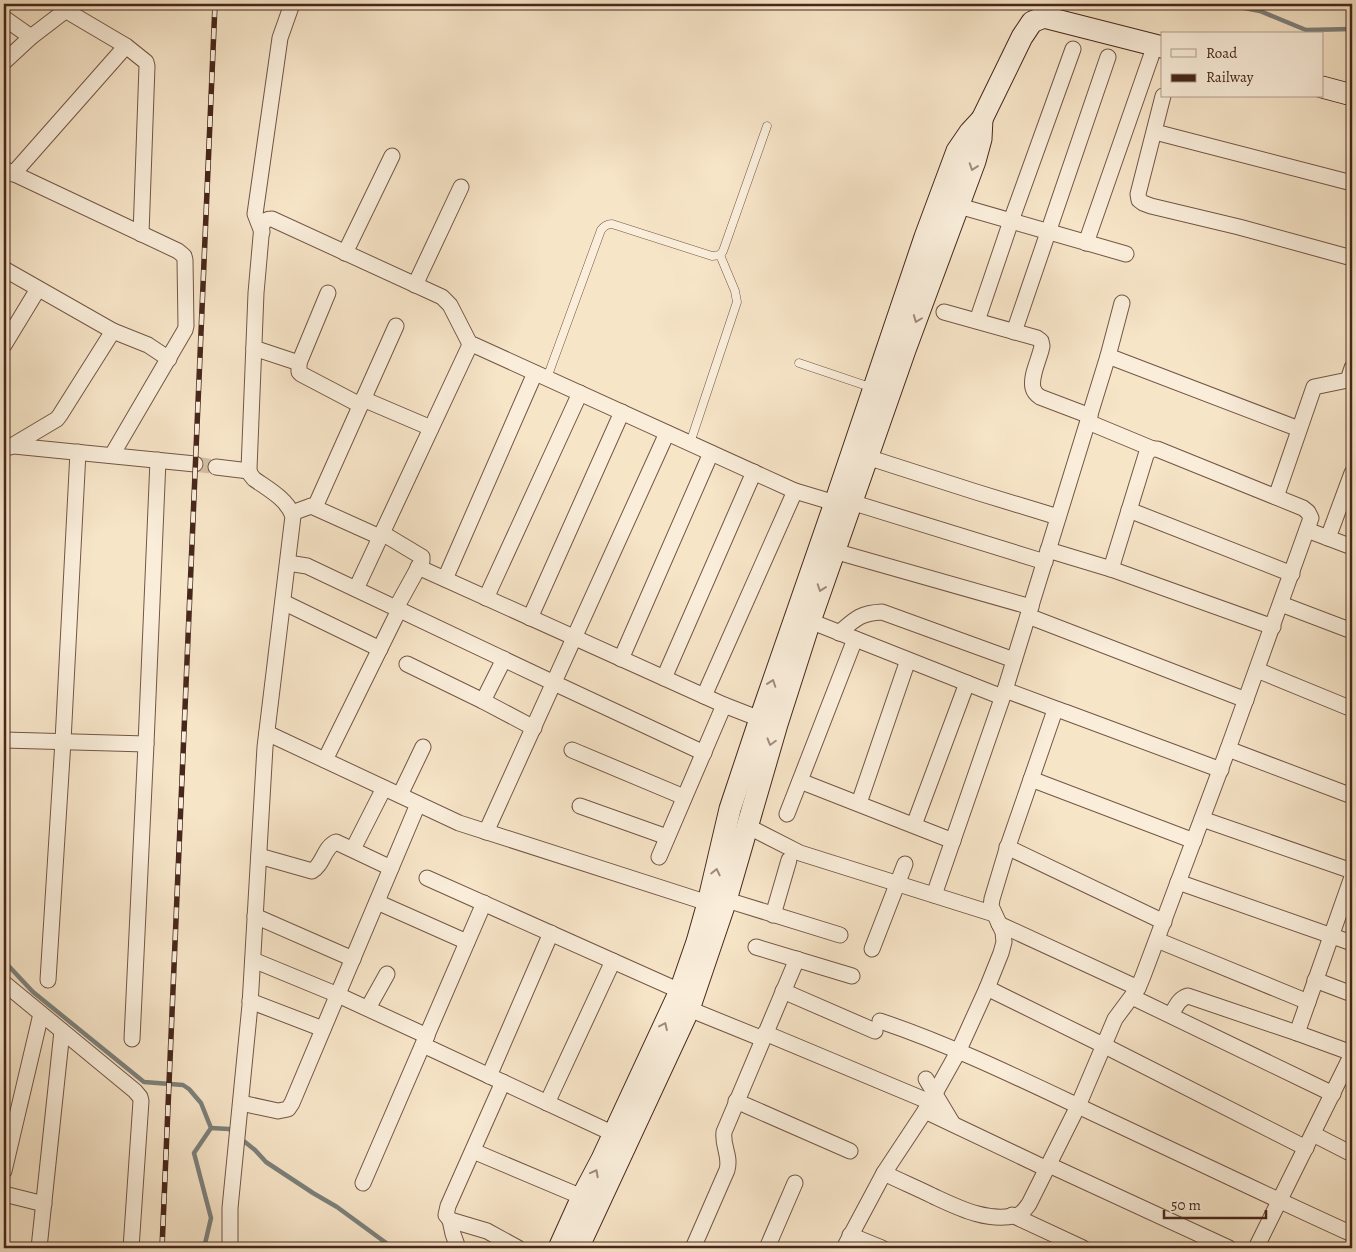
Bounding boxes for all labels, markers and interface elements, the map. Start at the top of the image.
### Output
legend [1161,32,1324,98]
text: Road [1206,43,1238,63]
text: Railway [1206,67,1254,87]
one-way arrow [969,162,979,170]
one-way arrow [913,314,923,323]
one-way arrow [817,583,827,591]
one-way arrow [766,679,776,688]
one-way arrow [767,738,777,746]
one-way arrow [710,868,721,876]
one-way arrow [658,1022,668,1031]
one-way arrow [589,1169,599,1178]
scale bar [1164,1187,1266,1219]
text: 50 m [1171,1195,1201,1215]

